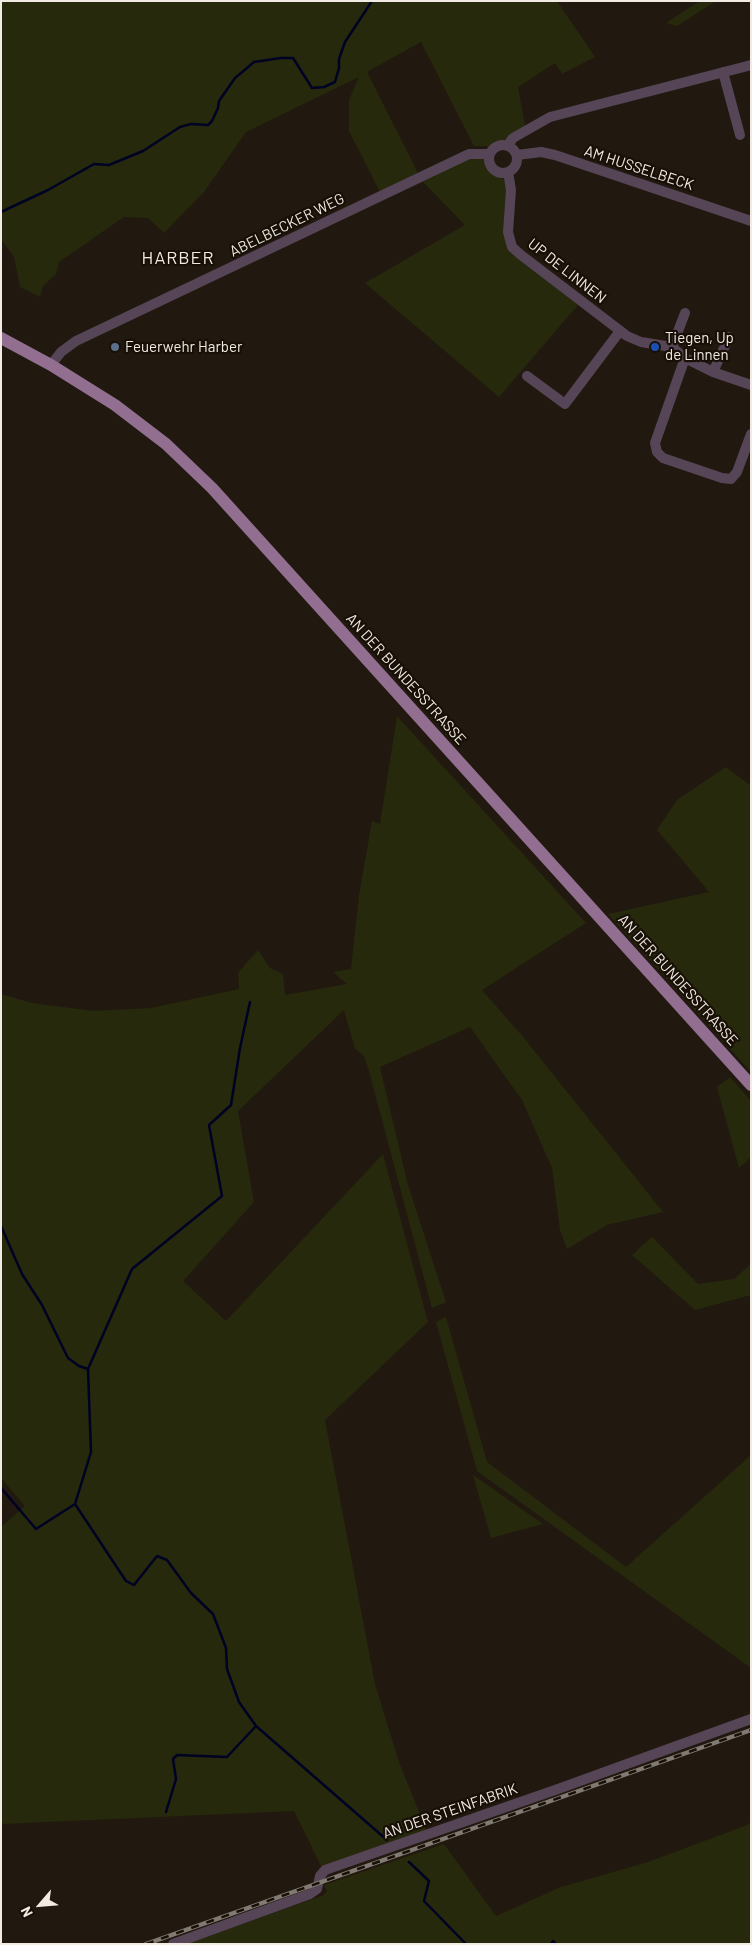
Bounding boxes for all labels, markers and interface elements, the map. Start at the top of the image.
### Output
street label: AM HUSSELBECK [582,142,696,194]
street label: ABELBECKER WEG [227,189,347,261]
street label: UP DE LINNEN [524,235,610,307]
district label: HARBER [141,247,215,269]
place label: Tiegen, Up de Linnen [665,329,734,364]
place label: Feuerwehr Harber [125,338,242,356]
marker: Feuerwehr Harber [109,341,121,353]
marker: Tiegen, Up de Linnen [649,341,661,353]
street label: AN DER BUNDESSTRASSE [342,610,470,748]
street label: AN DER BUNDESSTRASSE [614,911,742,1049]
street label: AN DER STEINFABRIK [380,1780,520,1842]
north arrow [15,1880,65,1930]
text: N [17,1904,36,1920]

